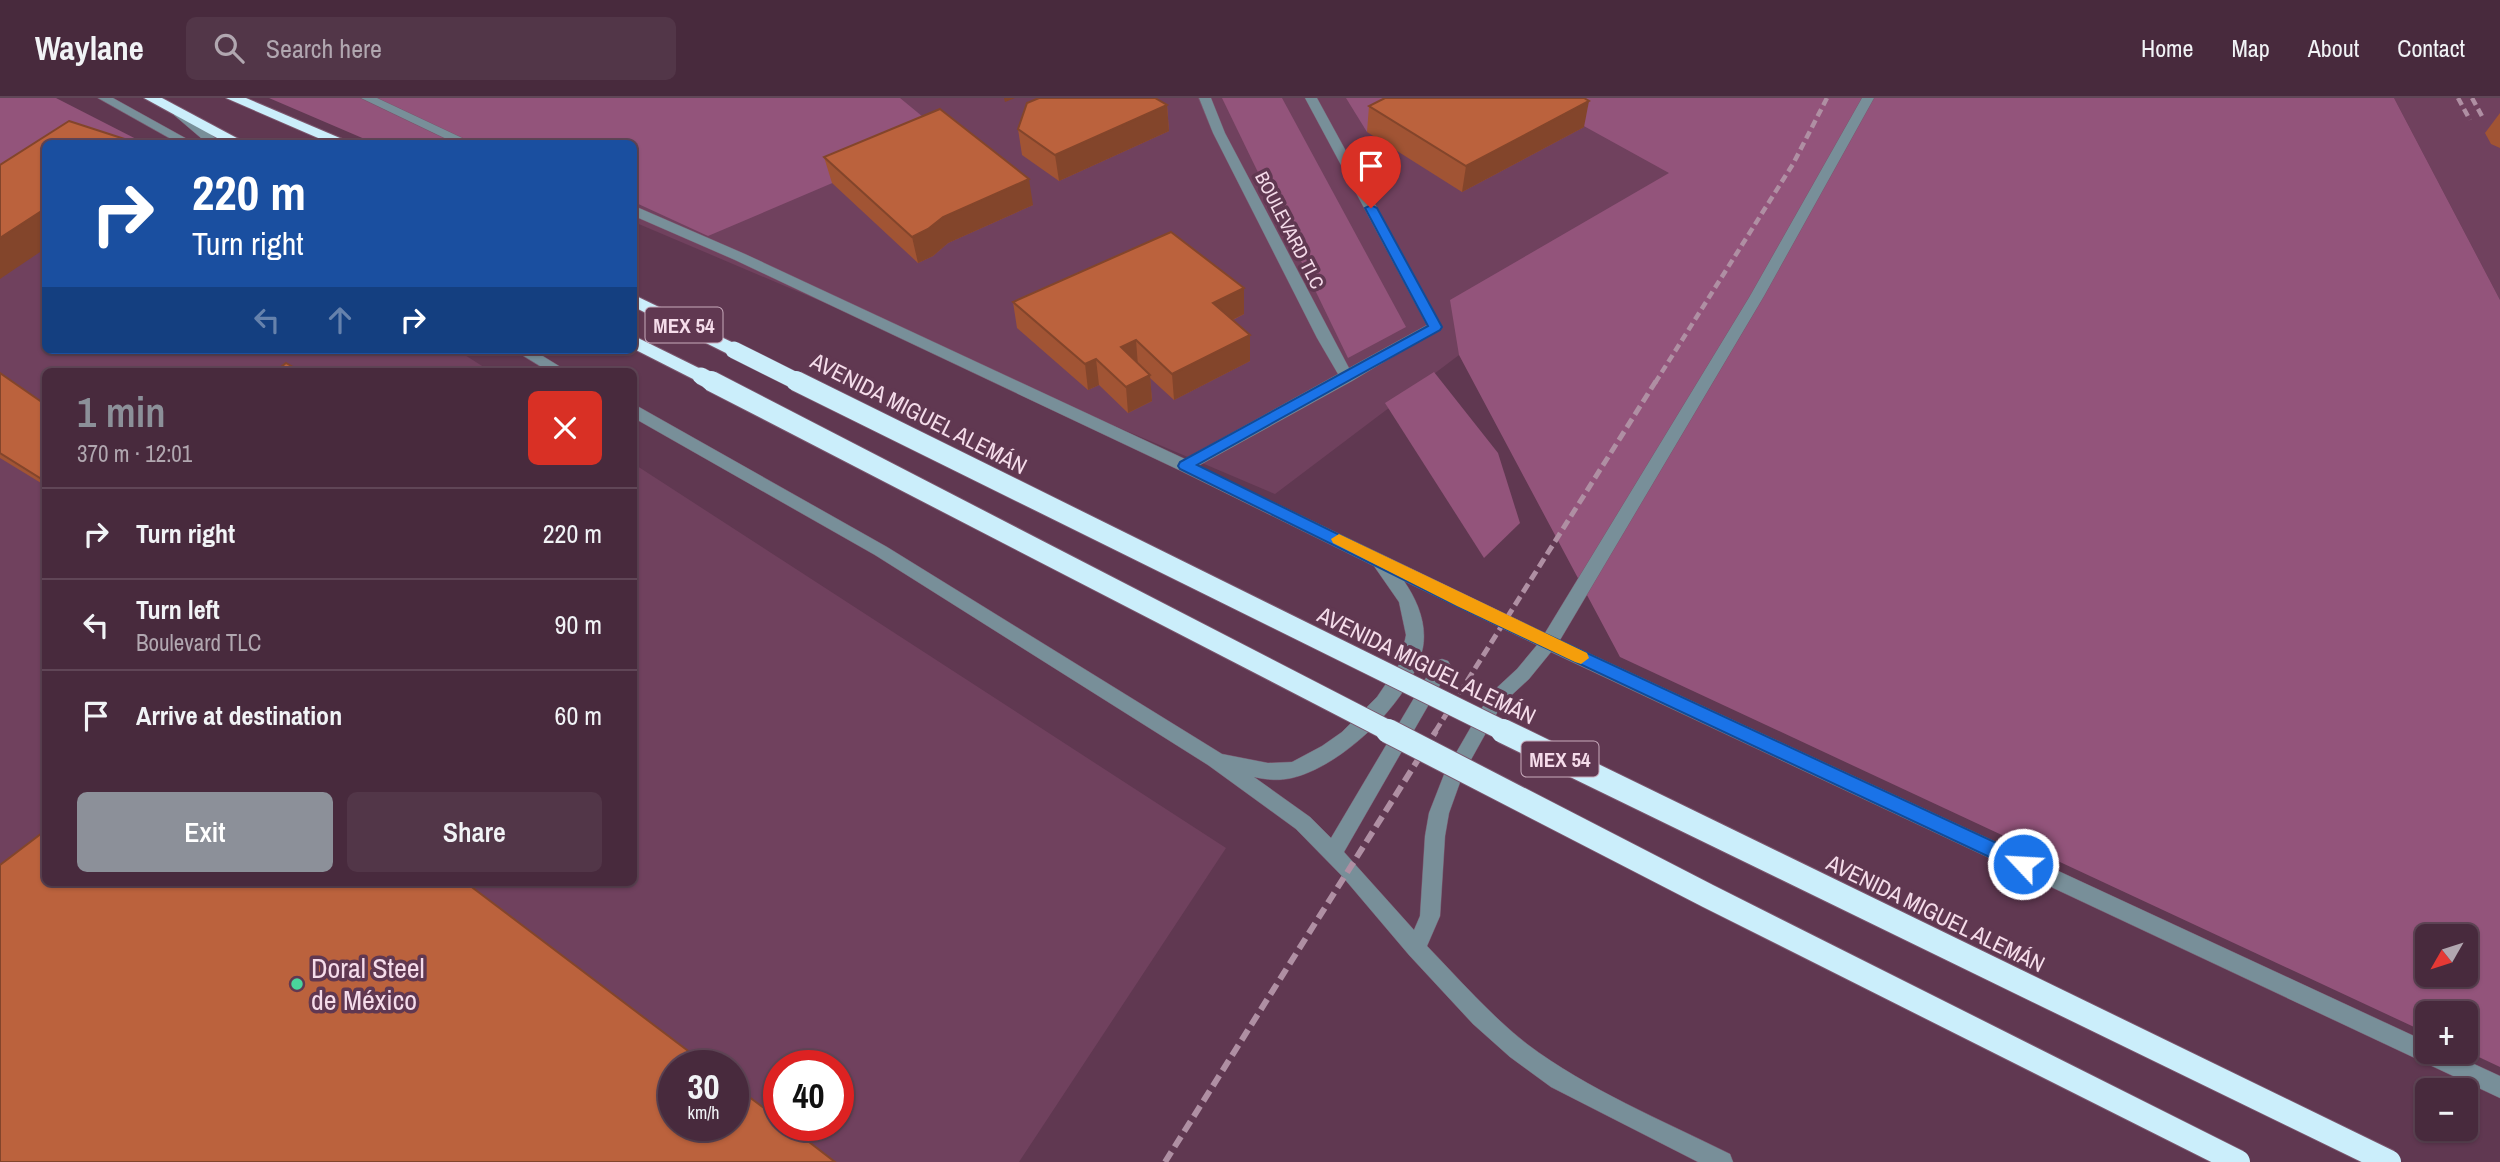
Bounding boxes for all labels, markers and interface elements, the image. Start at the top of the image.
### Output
search box [186,17,676,80]
text: Waylane [35,26,144,70]
icon: search [210,29,248,67]
text: Search here [266,31,382,66]
text: Home [2141,32,2193,64]
text: Map [2231,32,2270,64]
text: About [2308,32,2359,64]
text: Contact [2397,32,2465,64]
pin [1341,136,1401,208]
icon: arrive [1352,147,1390,185]
text: 220 m [192,159,306,225]
street label: BOULEVARD TLC [1249,167,1331,293]
icon: right [77,168,168,259]
text: Turn right [192,222,304,265]
icon: left [248,301,286,339]
icon: ahead [321,301,359,339]
icon: right [394,301,432,339]
road number: MEX 54 [646,308,722,342]
street label: AVENIDA MIGUEL ALEMÁN [805,344,1033,481]
text: 1 min [77,384,166,440]
button: close [528,391,602,465]
text: 370 m · 12:01 [77,438,192,469]
icon: right [77,515,115,553]
text: Turn right [136,516,235,551]
text: 220 m [543,516,602,551]
text: Turn left [136,592,220,627]
street label: AVENIDA MIGUEL ALEMÁN [1312,598,1541,731]
icon: left [77,606,115,644]
text: 90 m [555,607,602,642]
text: Boulevard TLC [136,627,261,658]
icon: arrive [77,697,115,735]
text: Arrive at destination [136,698,342,733]
text: 60 m [555,698,602,733]
road number: MEX 54 [1522,742,1598,776]
button: Exit [77,792,333,872]
button: Share [347,792,602,872]
position arrow [1986,827,2060,901]
street label: AVENIDA MIGUEL ALEMÁN [1821,846,2050,979]
north arrow [2415,924,2478,987]
map controls [2415,924,2478,1141]
place label: Doral Steel de México [311,949,425,1019]
marker: Doral Steel de México [289,976,305,992]
button: + [2415,1001,2478,1064]
speed limit sign: 40 [763,1050,854,1141]
text: 30 [688,1063,719,1110]
button: − [2415,1078,2478,1141]
text: km/h [688,1100,720,1125]

